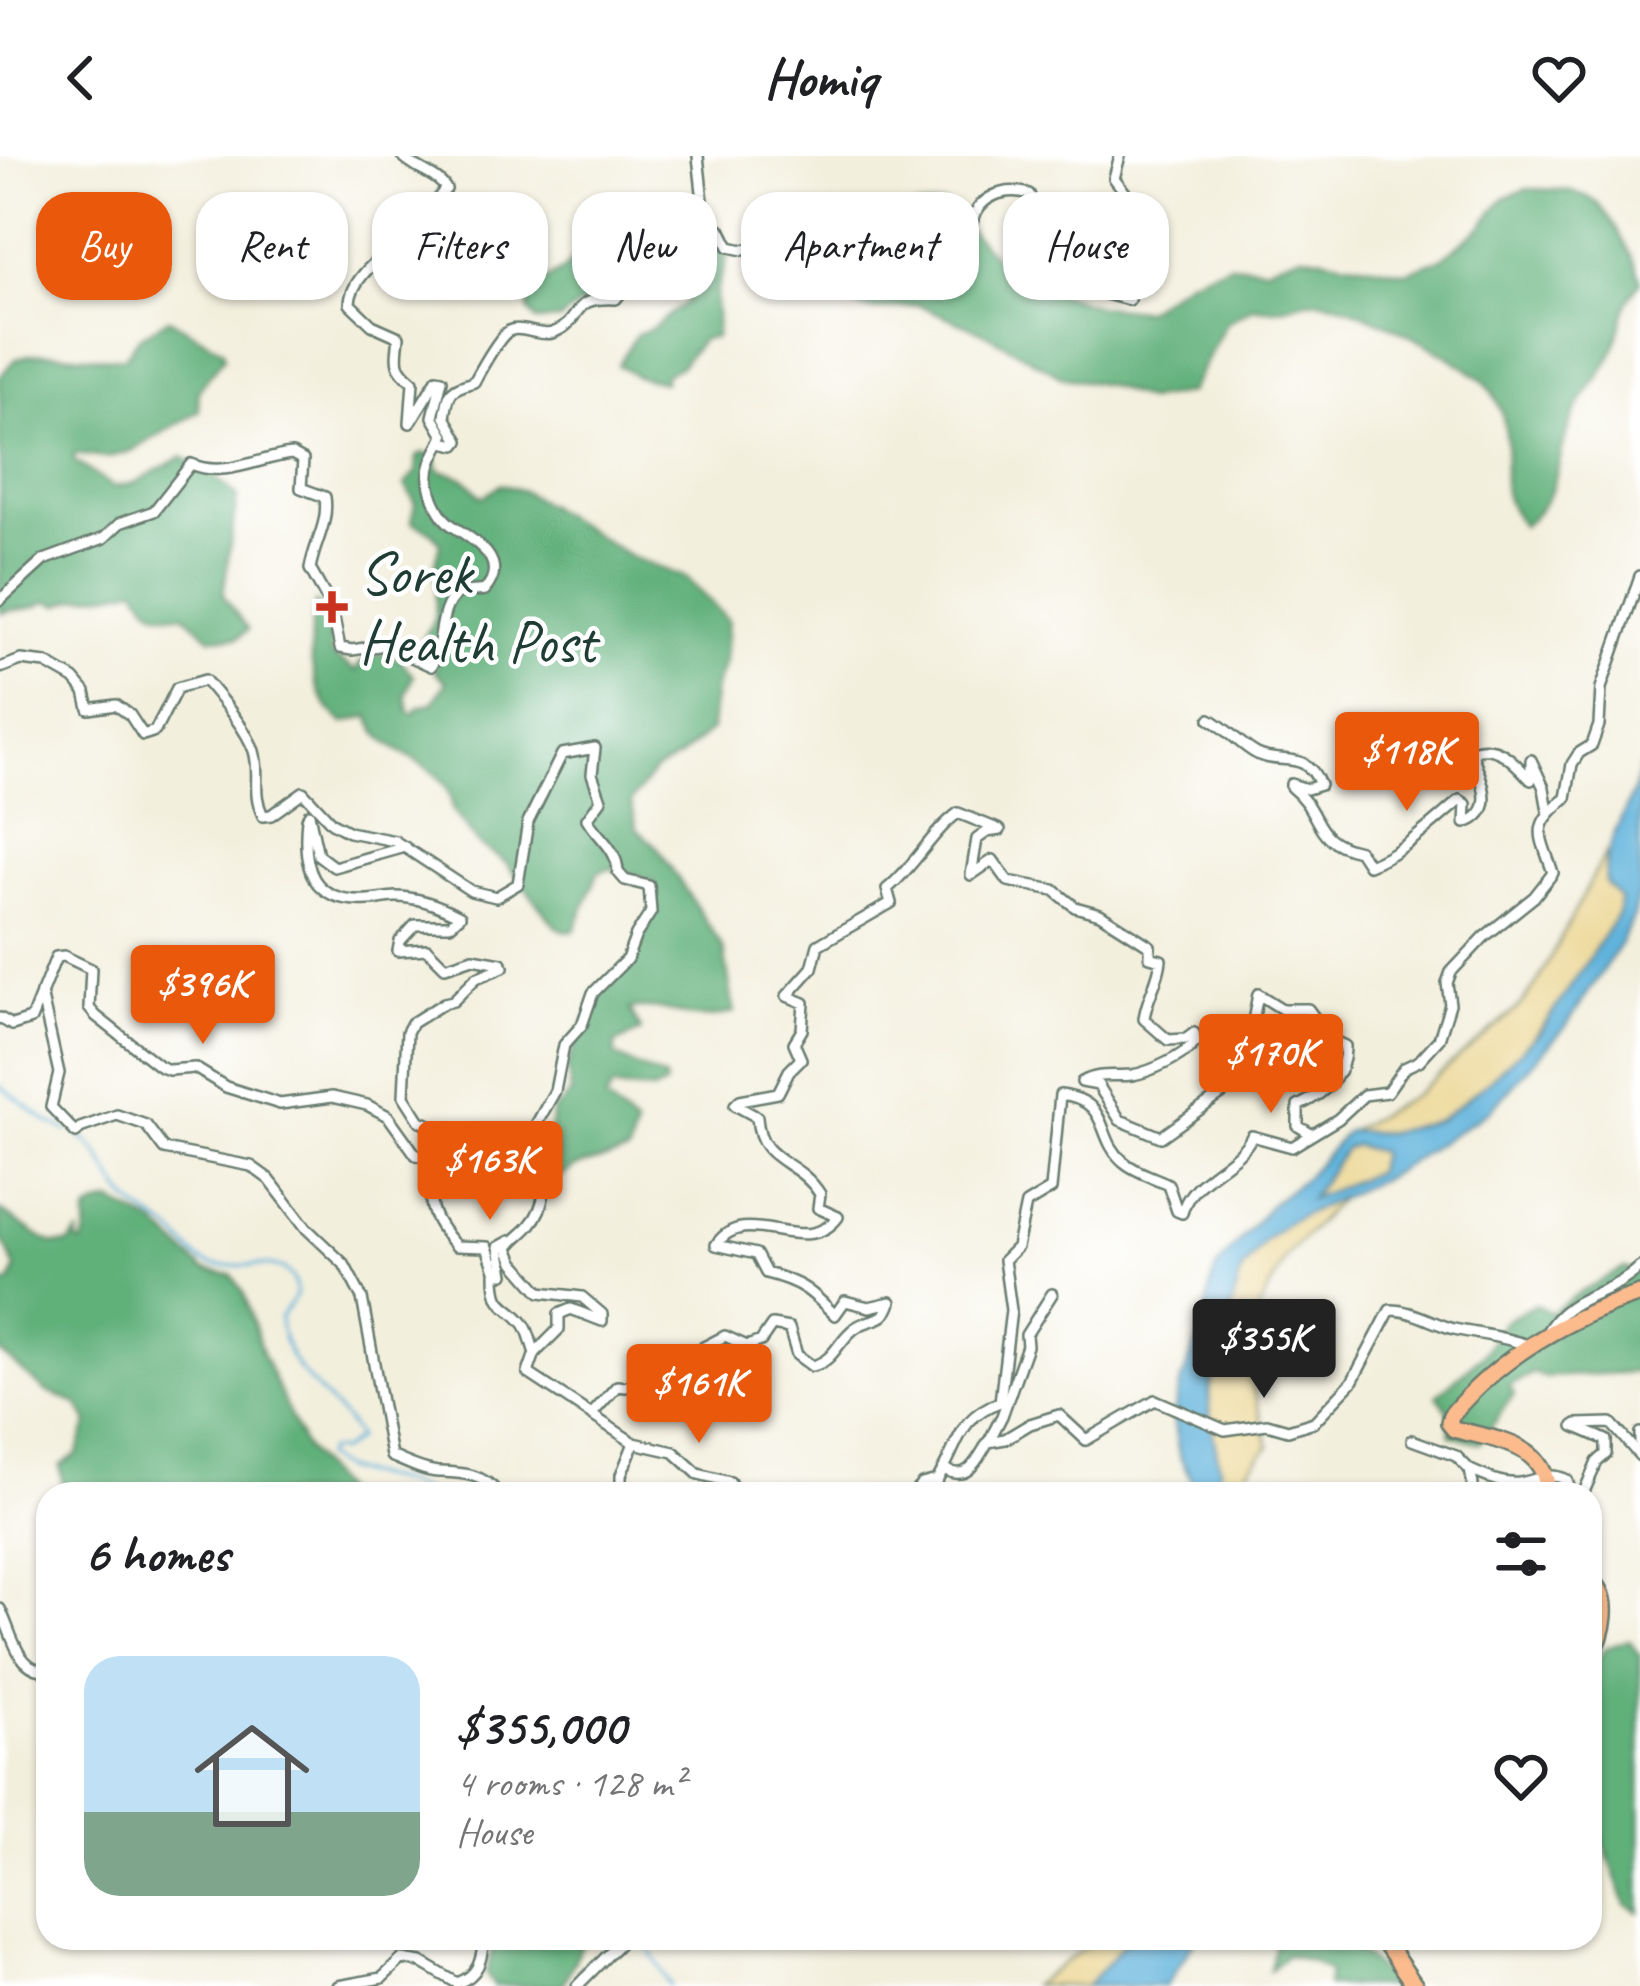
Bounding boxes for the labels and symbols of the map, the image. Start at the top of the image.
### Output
place label: Sorek Health Post [359,535,601,680]
marker: Sorek Health Post [316,591,348,623]
pin: $118K [1323,712,1491,814]
pin: $396K [119,945,287,1047]
pin: $170K [1187,1014,1355,1116]
pin: $163K [406,1121,574,1223]
pin: $355K [1180,1299,1348,1401]
pin: $161K [615,1344,783,1446]

